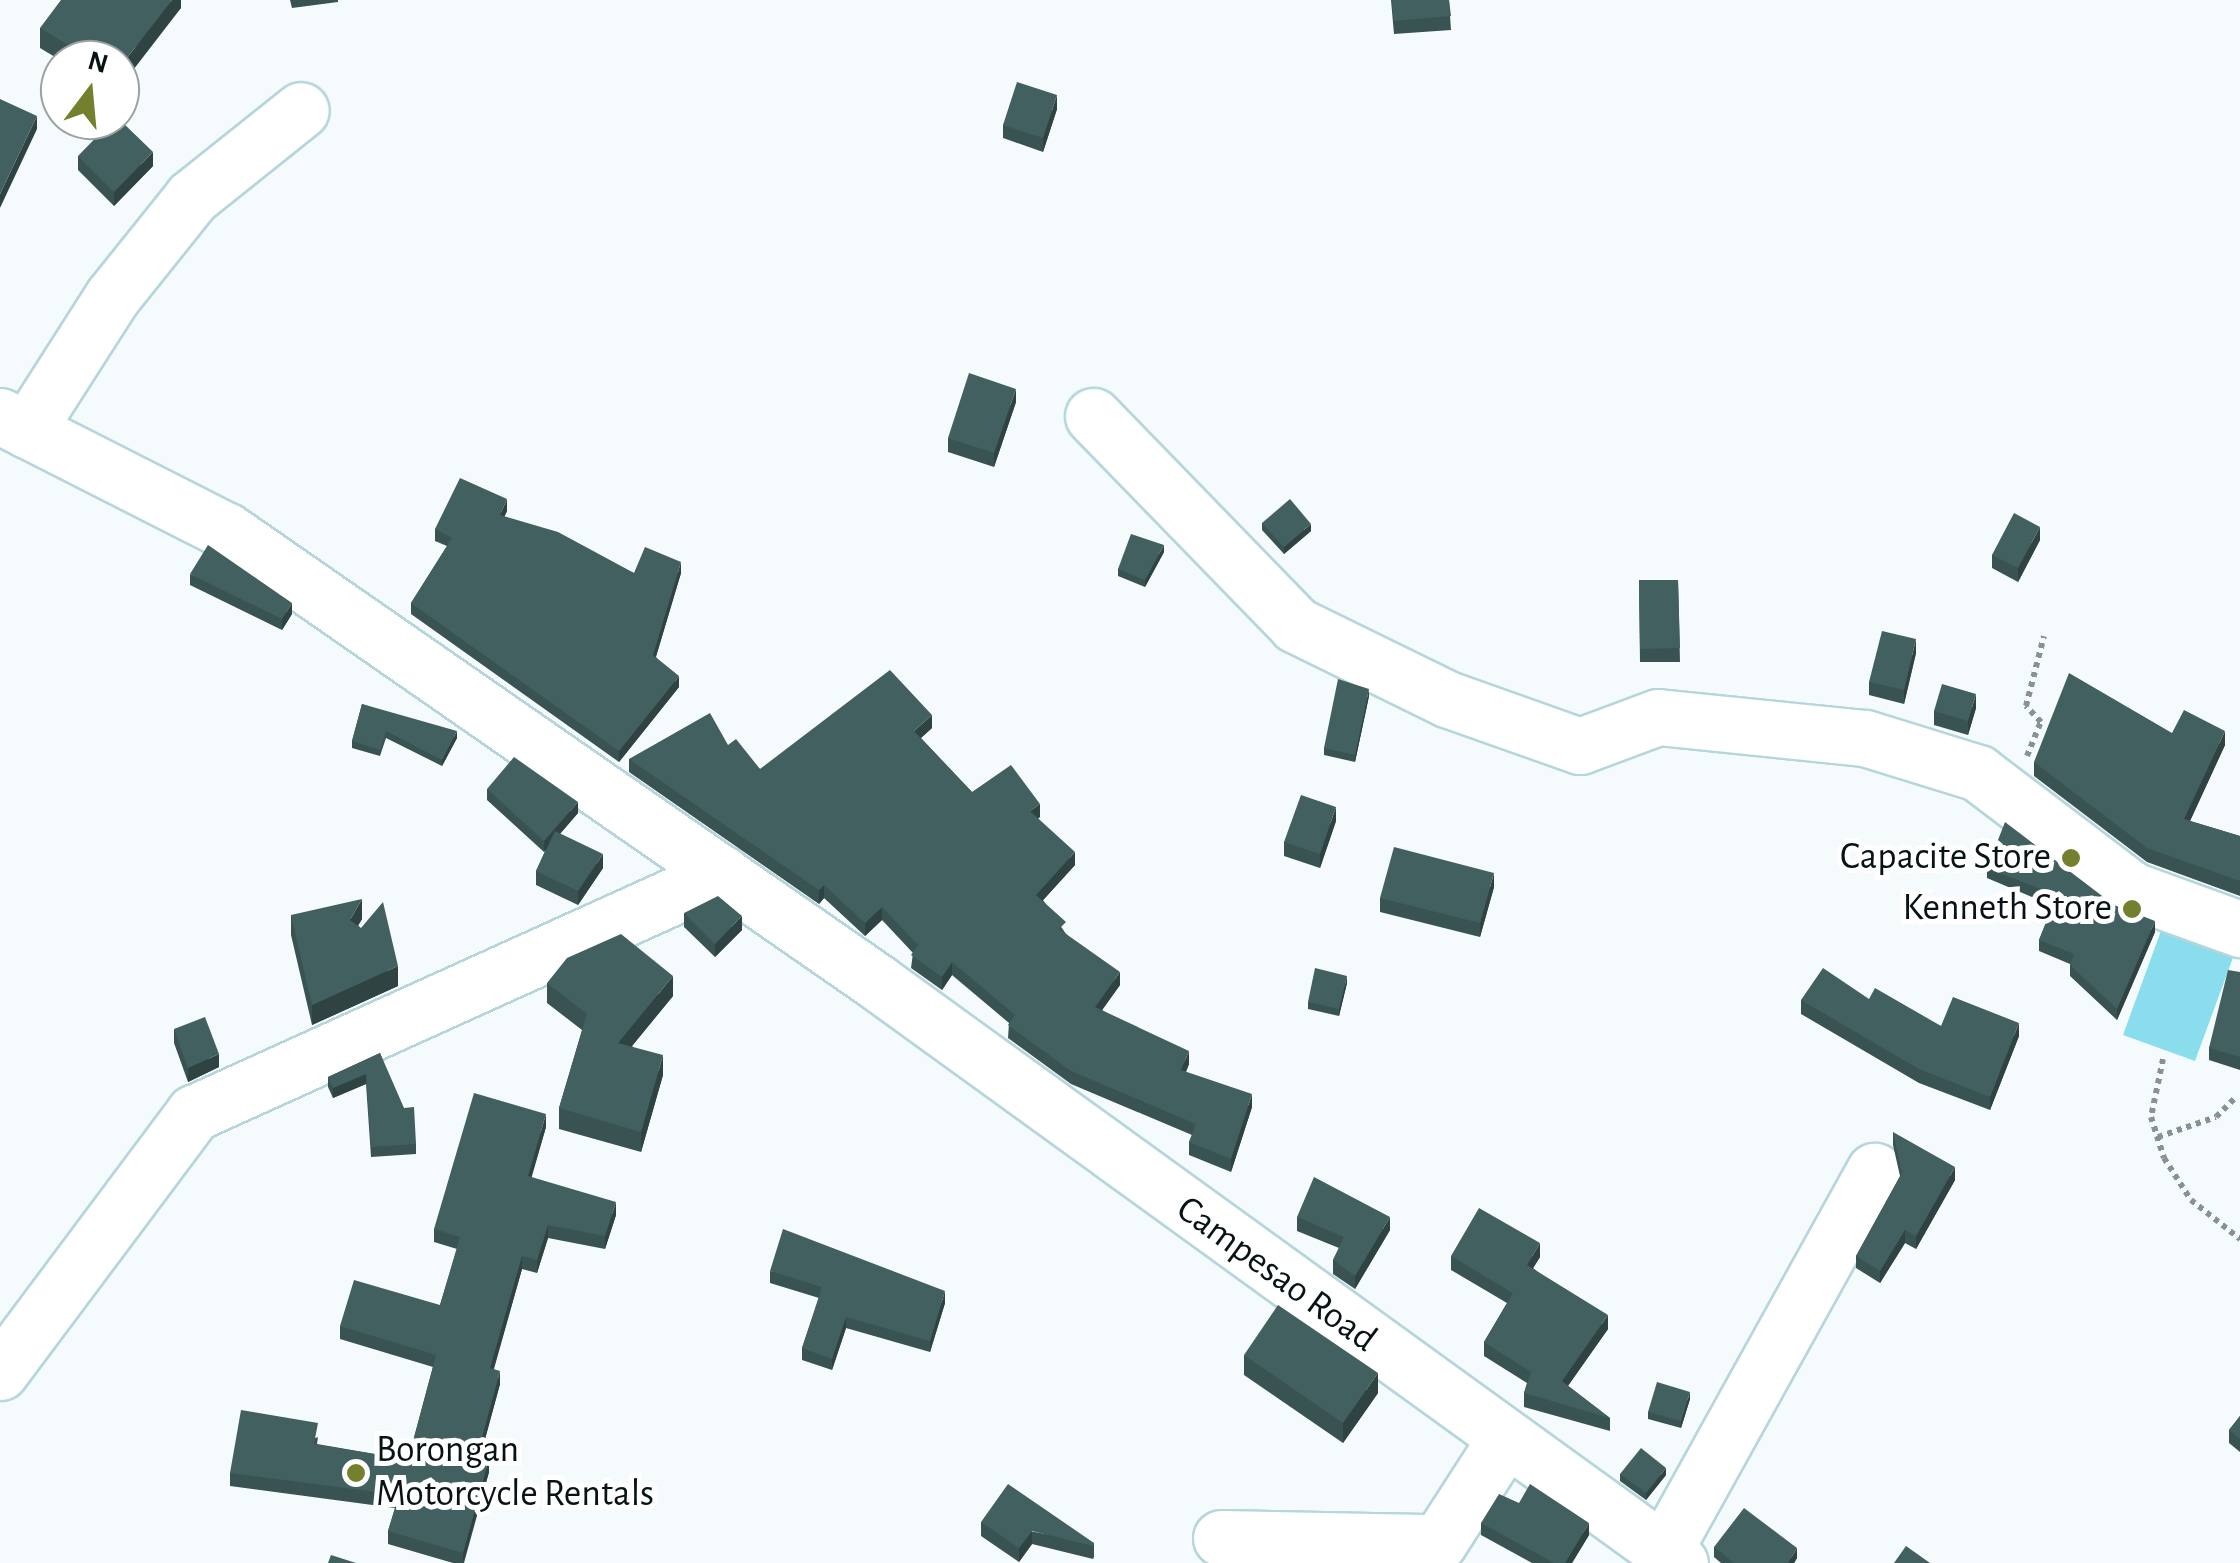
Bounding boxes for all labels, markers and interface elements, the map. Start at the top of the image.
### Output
north arrow [40,40,140,140]
text: N [85,47,111,79]
place label: Capacite Store [1840,835,2051,881]
marker: Capacite Store [2060,847,2082,869]
place label: Kenneth Store [1903,886,2112,932]
marker: Kenneth Store [2121,898,2143,920]
street label: Campesao Road [1167,1187,1385,1363]
place label: Borongan Motorcycle Rentals [376,1428,654,1518]
marker: Borongan Motorcycle Rentals [345,1462,367,1484]

